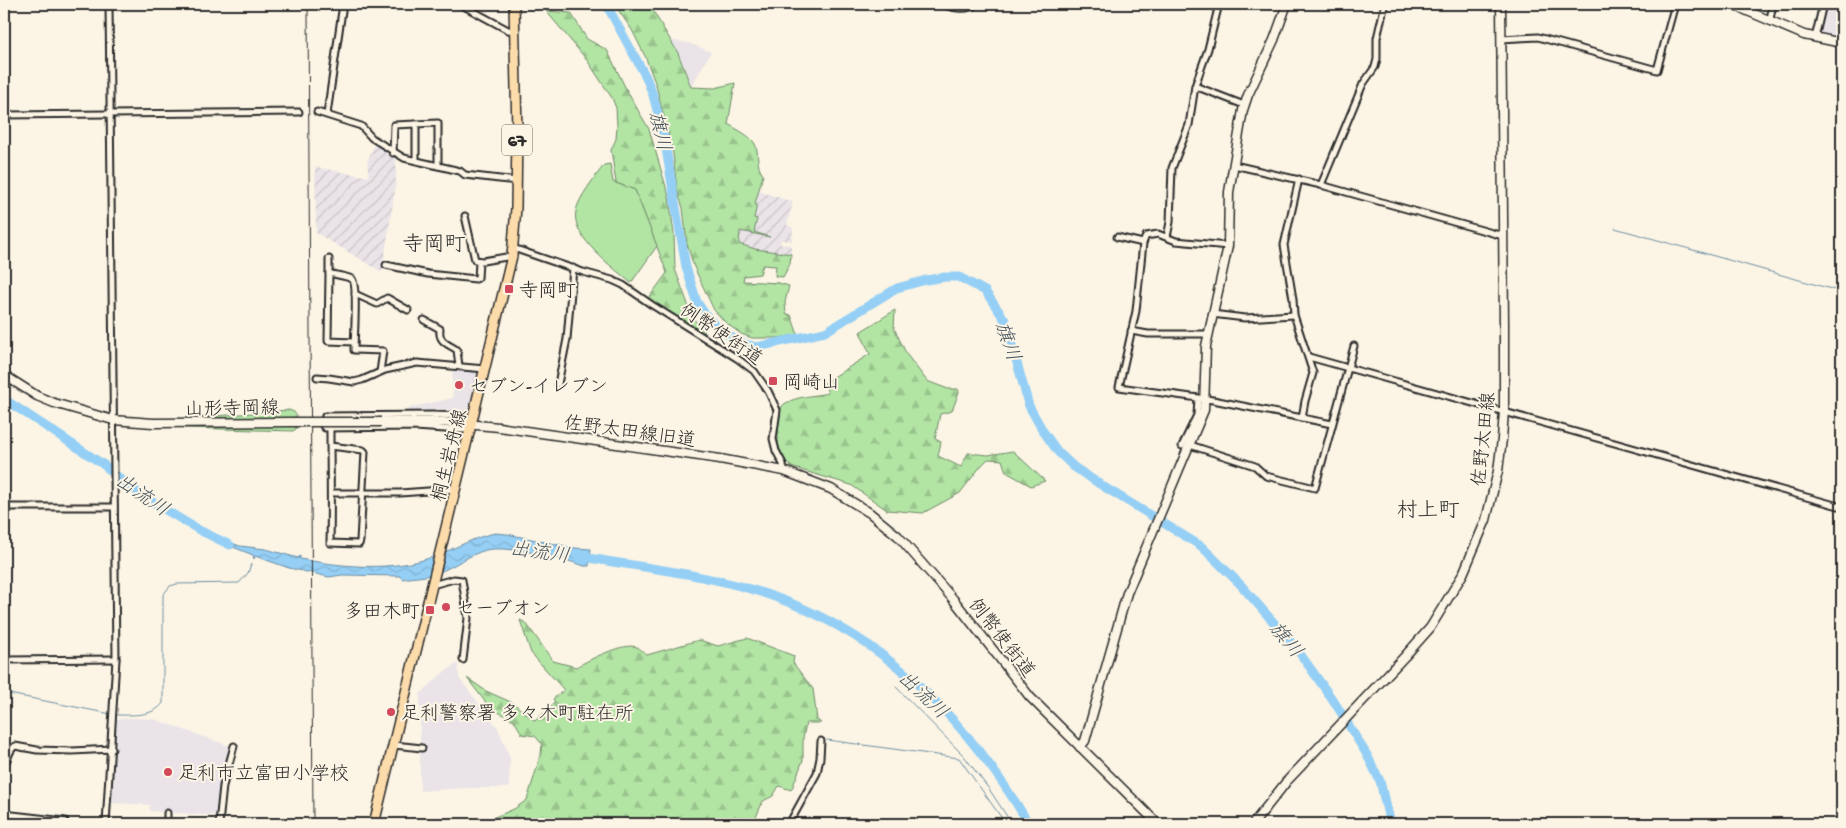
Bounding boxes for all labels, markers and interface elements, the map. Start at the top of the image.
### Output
water label: 旗川 [642,109,674,154]
road number: 67 [502,124,532,156]
district label: 寺岡町 [403,233,466,259]
place label: 寺岡町 [519,280,576,304]
marker: 寺岡町 [503,283,515,295]
street label: 例幣使街道 [674,299,766,372]
water label: 旗川 [988,319,1024,365]
place label: 岡崎山 [783,372,840,396]
marker: 岡崎山 [767,375,779,387]
place label: セブン-イレブン [469,377,608,400]
marker: セブン-イレブン [453,379,465,391]
street label: 佐野太田線 [1468,391,1502,488]
street label: 山形寺岡線 [184,397,280,423]
street label: 桐生岩舟線 [428,407,474,505]
street label: 佐野太田線旧道 [562,412,697,454]
water label: 出流川 [110,470,173,523]
district label: 村上町 [1397,499,1460,525]
water label: 出流川 [508,538,571,570]
street label: 例幣使街道 [962,594,1039,684]
place label: セーブオン [456,599,550,622]
place label: 多田木町 [344,601,420,625]
marker: セーブオン [440,601,452,613]
marker: 多田木町 [424,604,436,616]
water label: 旗川 [1263,618,1307,664]
water label: 出流川 [892,667,952,725]
place label: 足利警察署 多々木町駐在所 [401,703,634,727]
marker: 足利警察署 多々木町駐在所 [385,706,397,718]
place label: 足利市立富田小学校 [178,763,349,787]
marker: 足利市立富田小学校 [162,766,174,778]

